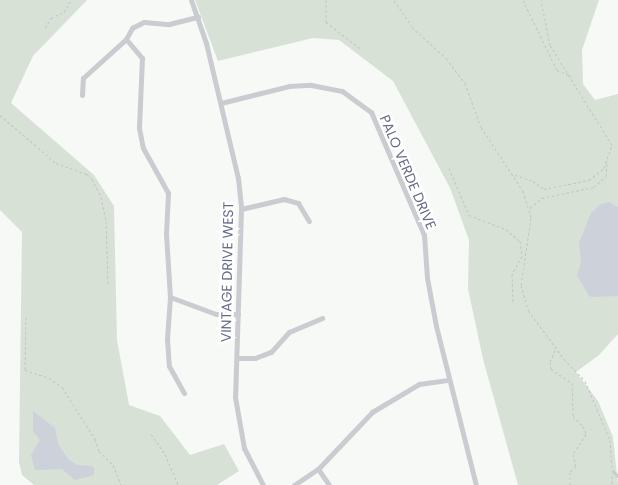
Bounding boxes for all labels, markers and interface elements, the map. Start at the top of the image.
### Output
street label: PALO VERDE DRIVE [376,112,440,232]
street label: VINTAGE DRIVE WEST [217,202,237,342]

